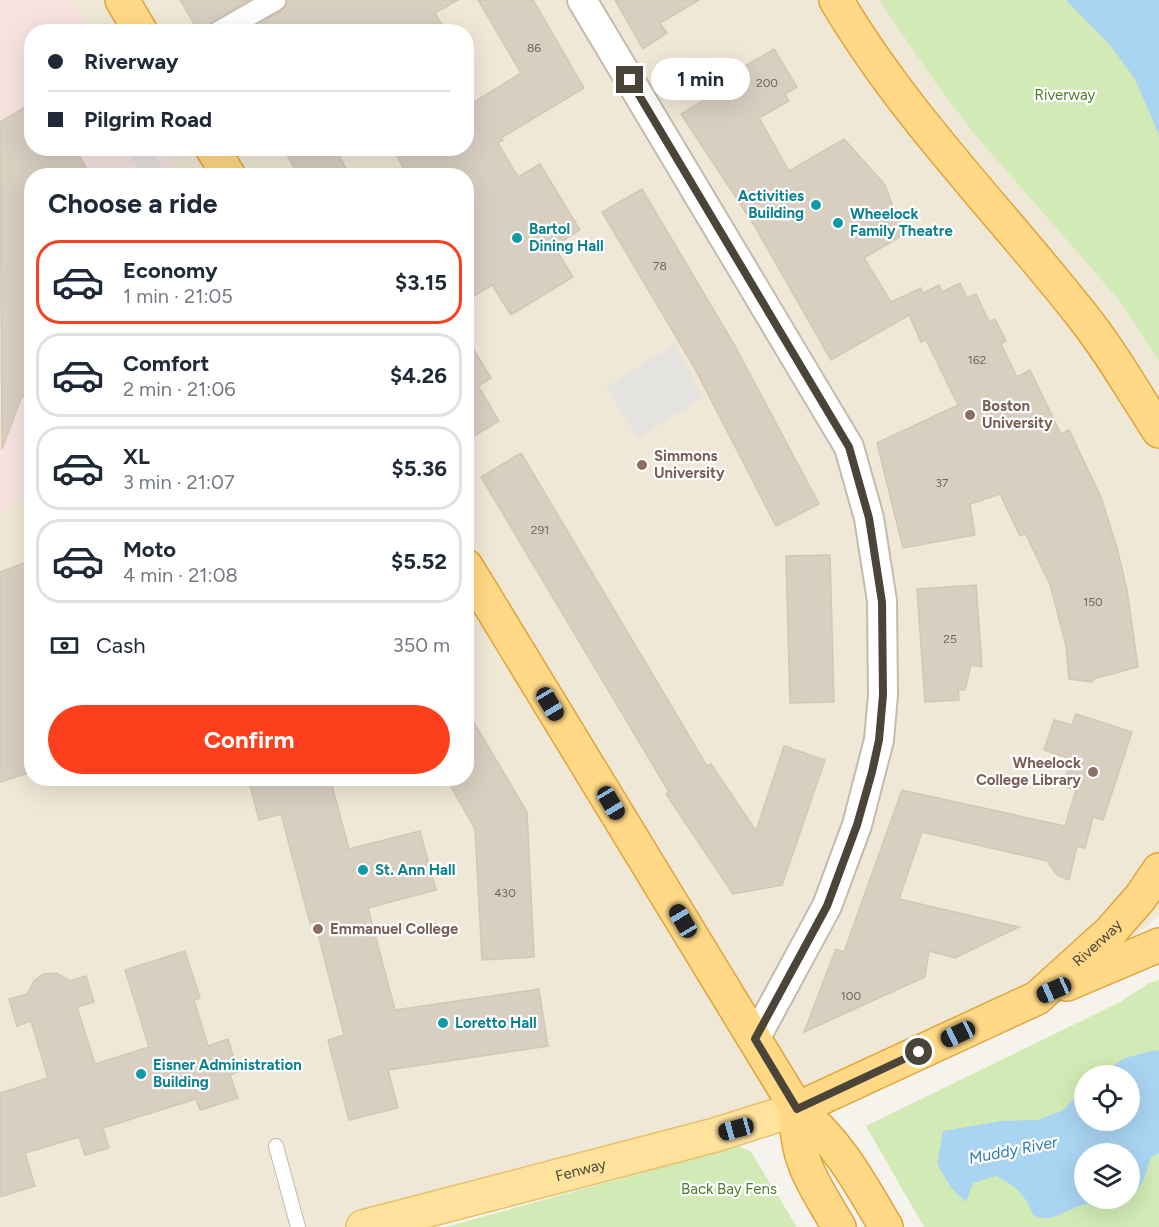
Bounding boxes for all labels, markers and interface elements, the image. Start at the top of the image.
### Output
house number: 86 [527,41,541,55]
text: Riverway [84,48,178,75]
callout: 1 min [651,59,750,101]
route end [616,66,643,93]
text: 1 min [677,67,724,91]
house number: 200 [756,76,778,90]
park label: Riverway [1035,86,1095,104]
text: Pilgrim Road [84,106,212,133]
text: Choose a ride [48,187,217,220]
place label: Activities Building [738,187,804,222]
marker: Activities Building [809,198,823,212]
place label: Wheelock Family Theatre [850,205,953,240]
marker: Wheelock Family Theatre [831,216,845,230]
place label: Bartol Dining Hall [529,220,604,255]
marker: Bartol Dining Hall [510,231,524,245]
icon: car [51,255,105,309]
text: Economy [123,257,218,284]
house number: 78 [653,259,667,273]
text: $3.15 [395,269,447,296]
text: 1 min · 21:05 [123,284,233,308]
icon: car [51,348,105,402]
text: Comfort [123,350,209,377]
house number: 162 [968,353,986,367]
text: $4.26 [390,362,447,389]
text: 2 min · 21:06 [123,377,236,401]
place label: Boston University [982,397,1053,432]
marker: Boston University [963,408,977,422]
icon: car [51,441,105,495]
text: XL [123,443,150,470]
place label: Simmons University [654,447,725,482]
text: $5.36 [392,455,447,482]
marker: Simmons University [635,458,649,472]
text: 3 min · 21:07 [123,470,235,494]
house number: 37 [936,476,949,490]
house number: 291 [531,523,549,537]
icon: car [51,534,105,588]
text: Moto [123,536,176,563]
text: $5.52 [391,548,447,575]
text: 4 min · 21:08 [123,563,238,587]
house number: 150 [1083,595,1103,609]
icon: cash [48,629,81,662]
text: Cash [96,632,146,659]
house number: 25 [943,632,957,646]
text: 350 m [393,633,450,657]
car [533,684,567,724]
button: Confirm [48,705,450,774]
place label: Wheelock College Library [976,754,1081,789]
marker: Wheelock College Library [1086,765,1100,779]
car [594,783,628,823]
place label: St. Ann Hall [375,861,455,879]
marker: St. Ann Hall [356,863,370,877]
house number: 430 [494,886,516,900]
car [666,901,700,941]
street label: Riverway [1069,916,1126,970]
place label: Emmanuel College [330,920,459,938]
marker: Emmanuel College [311,922,325,936]
car [1034,974,1074,1006]
house number: 100 [841,989,861,1003]
place label: Loretto Hall [455,1014,537,1032]
marker: Loretto Hall [436,1016,450,1030]
car [938,1018,978,1050]
route start [905,1038,932,1065]
place label: Eisner Administration Building [153,1056,302,1091]
map controls [1074,1065,1140,1209]
button: locate [1074,1065,1140,1131]
marker: Eisner Administration Building [134,1067,148,1081]
car [716,1116,756,1142]
water label: Muddy River [967,1132,1059,1168]
button: layers [1074,1143,1140,1209]
street label: Fenway [553,1155,608,1185]
park label: Back Bay Fens [681,1180,777,1198]

